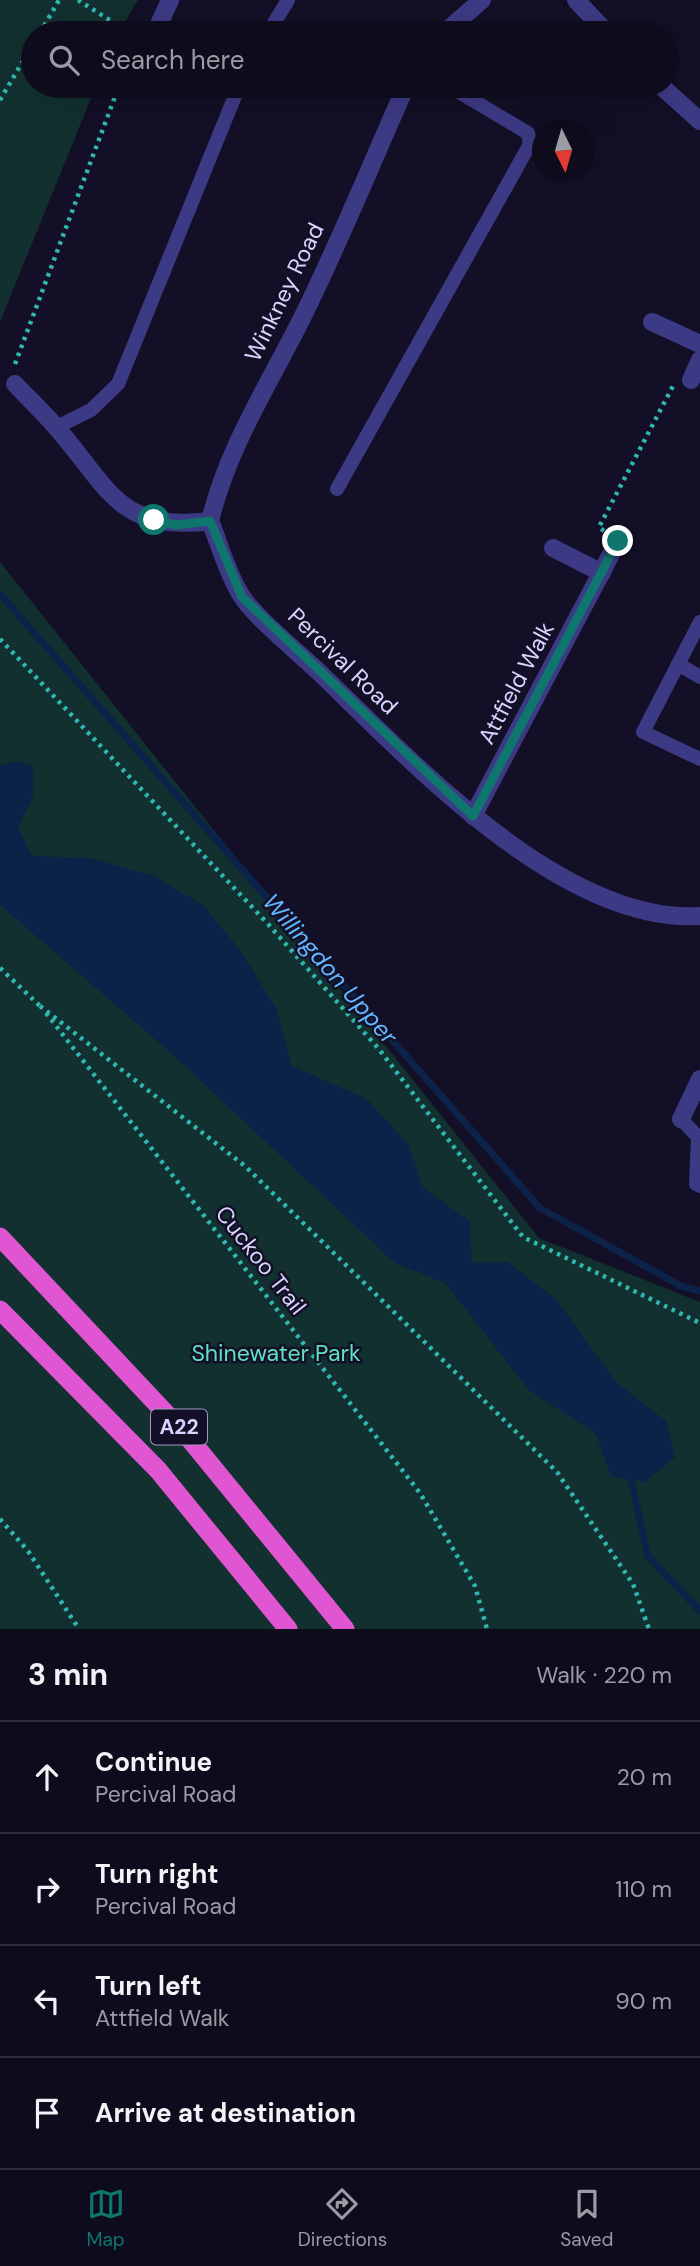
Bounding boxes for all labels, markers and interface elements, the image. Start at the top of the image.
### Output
search box [21,21,679,98]
icon: search [45,41,83,79]
text: Search here [101,43,244,77]
north arrow [532,119,595,182]
street label: Winkney Road [237,218,331,366]
route start [138,504,169,535]
route end [602,525,633,556]
street label: Percival Road [282,601,404,721]
street label: Attfield Walk [471,616,561,749]
water label: Willingdon Upper [256,887,405,1051]
street label: Cuckoo Trail [209,1199,313,1321]
park label: Shinewater Park [191,1338,361,1368]
road number: A22 [151,1410,207,1444]
text: 3 min [28,1655,108,1694]
text: Walk · 220 m [536,1660,672,1690]
text: Continue [95,1745,212,1779]
icon: ahead [28,1758,66,1796]
text: 20 m [617,1762,672,1792]
text: Percival Road [95,1779,236,1809]
text: Turn right [95,1857,219,1891]
icon: right [28,1870,66,1908]
text: 110 m [615,1874,672,1904]
text: Percival Road [95,1891,236,1921]
text: Turn left [95,1969,202,2003]
icon: left [28,1982,66,2020]
text: 90 m [615,1986,672,2016]
text: Attfield Walk [95,2003,229,2033]
icon: arrive [28,2094,66,2132]
text: Arrive at destination [95,2096,356,2130]
tab: Map [87,2185,125,2252]
tab: Directions [298,2185,387,2252]
tab: Saved [560,2185,613,2252]

